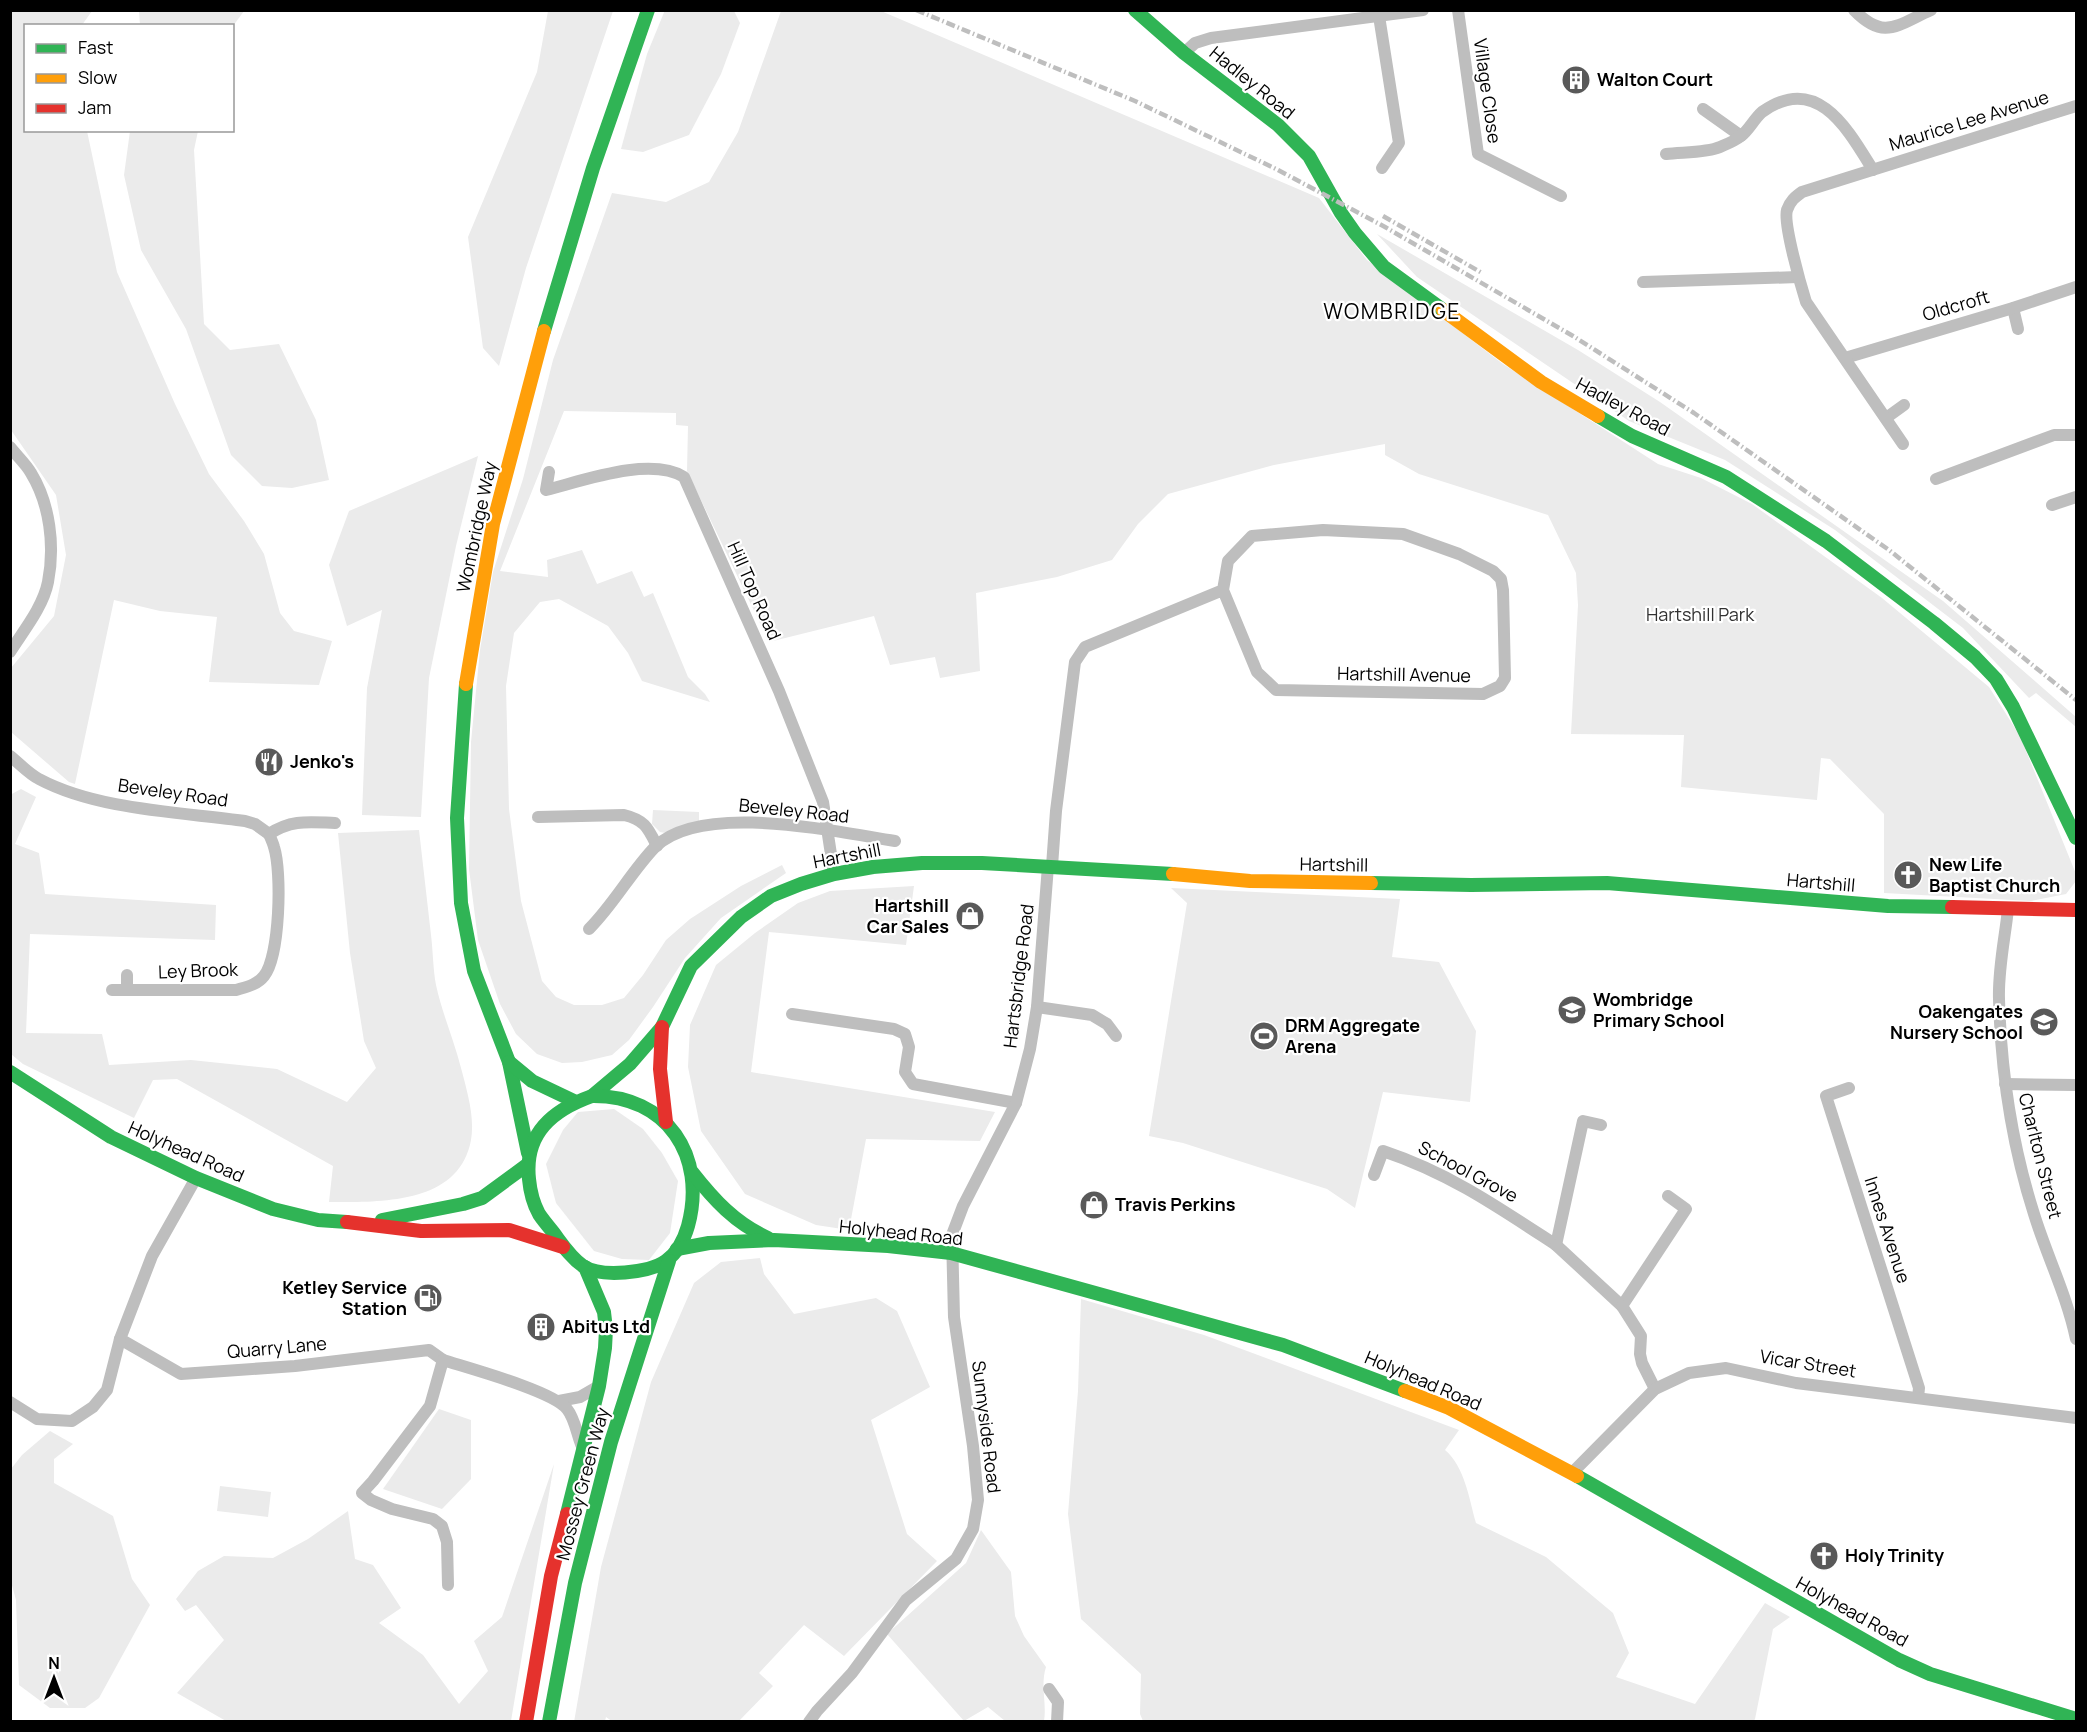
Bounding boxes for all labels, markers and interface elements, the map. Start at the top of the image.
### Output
legend [24,24,234,132]
text: Fast [78,35,113,59]
street label: Village Close [1469,37,1507,145]
street label: Hadley Road [1205,40,1300,124]
building icon: Walton Court [1560,64,1592,96]
text: Slow [78,65,118,89]
place label: Walton Court [1597,67,1713,91]
street label: Maurice Lee Avenue [1886,84,2051,156]
text: Jam [78,95,112,119]
street label: Oldcroft [1920,284,1992,326]
district label: WOMBRIDGE [1323,297,1461,325]
street label: Hadley Road [1572,371,1675,441]
street label: Wombridge Way [450,459,502,595]
street label: Hill Top Road [723,538,787,644]
park label: Hartshill Park [1646,602,1755,626]
street label: Hartshill Avenue [1337,661,1471,687]
restaurant icon: Jenko's [253,746,285,778]
place label: Jenko's [290,749,354,773]
street label: Beveley Road [117,772,230,812]
street label: Beveley Road [738,792,850,828]
street label: Hartshill [811,837,883,873]
street label: Hartshill [1299,851,1369,877]
place label: New Life Baptist Church [1929,852,2060,897]
church icon: New Life Baptist Church [1892,859,1924,891]
street label: Hartshill [1786,867,1856,897]
place label: Hartshill Car Sales [867,893,949,938]
shop icon: Hartshill Car Sales [954,900,986,932]
street label: Hartsbridge Road [997,902,1039,1049]
street label: Ley Brook [157,957,240,983]
place label: Wombridge Primary School [1593,987,1725,1032]
school or university icon: Wombridge Primary School [1556,994,1588,1026]
place label: Oakengates Nursery School [1890,999,2023,1044]
school or university icon: Oakengates Nursery School [2028,1006,2060,1038]
place label: DRM Aggregate Arena [1285,1013,1420,1058]
sports icon: DRM Aggregate Arena [1248,1020,1280,1052]
street label: Charlton Street [2014,1090,2068,1221]
street label: Holyhead Road [125,1115,248,1187]
street label: School Grove [1415,1135,1522,1207]
street label: Innes Avenue [1859,1173,1916,1286]
shop icon: Travis Perkins [1078,1189,1110,1221]
place label: Travis Perkins [1115,1192,1236,1216]
street label: Holyhead Road [838,1214,964,1250]
place label: Ketley Service Station [282,1275,407,1320]
fuel station icon: Ketley Service Station [412,1282,444,1314]
building icon: Abitus Ltd [525,1311,557,1343]
place label: Abitus Ltd [562,1314,650,1338]
street label: Quarry Lane [226,1331,328,1363]
street label: Vicar Street [1758,1344,1858,1382]
street label: Holyhead Road [1361,1345,1485,1415]
street label: Sunnyside Road [967,1359,1007,1495]
street label: Mossey Green Way [550,1404,614,1563]
church icon: Holy Trinity [1808,1540,1840,1572]
place label: Holy Trinity [1845,1543,1944,1567]
street label: Holyhead Road [1792,1570,1913,1652]
north arrow [24,1648,84,1708]
text: N [48,1652,60,1674]

